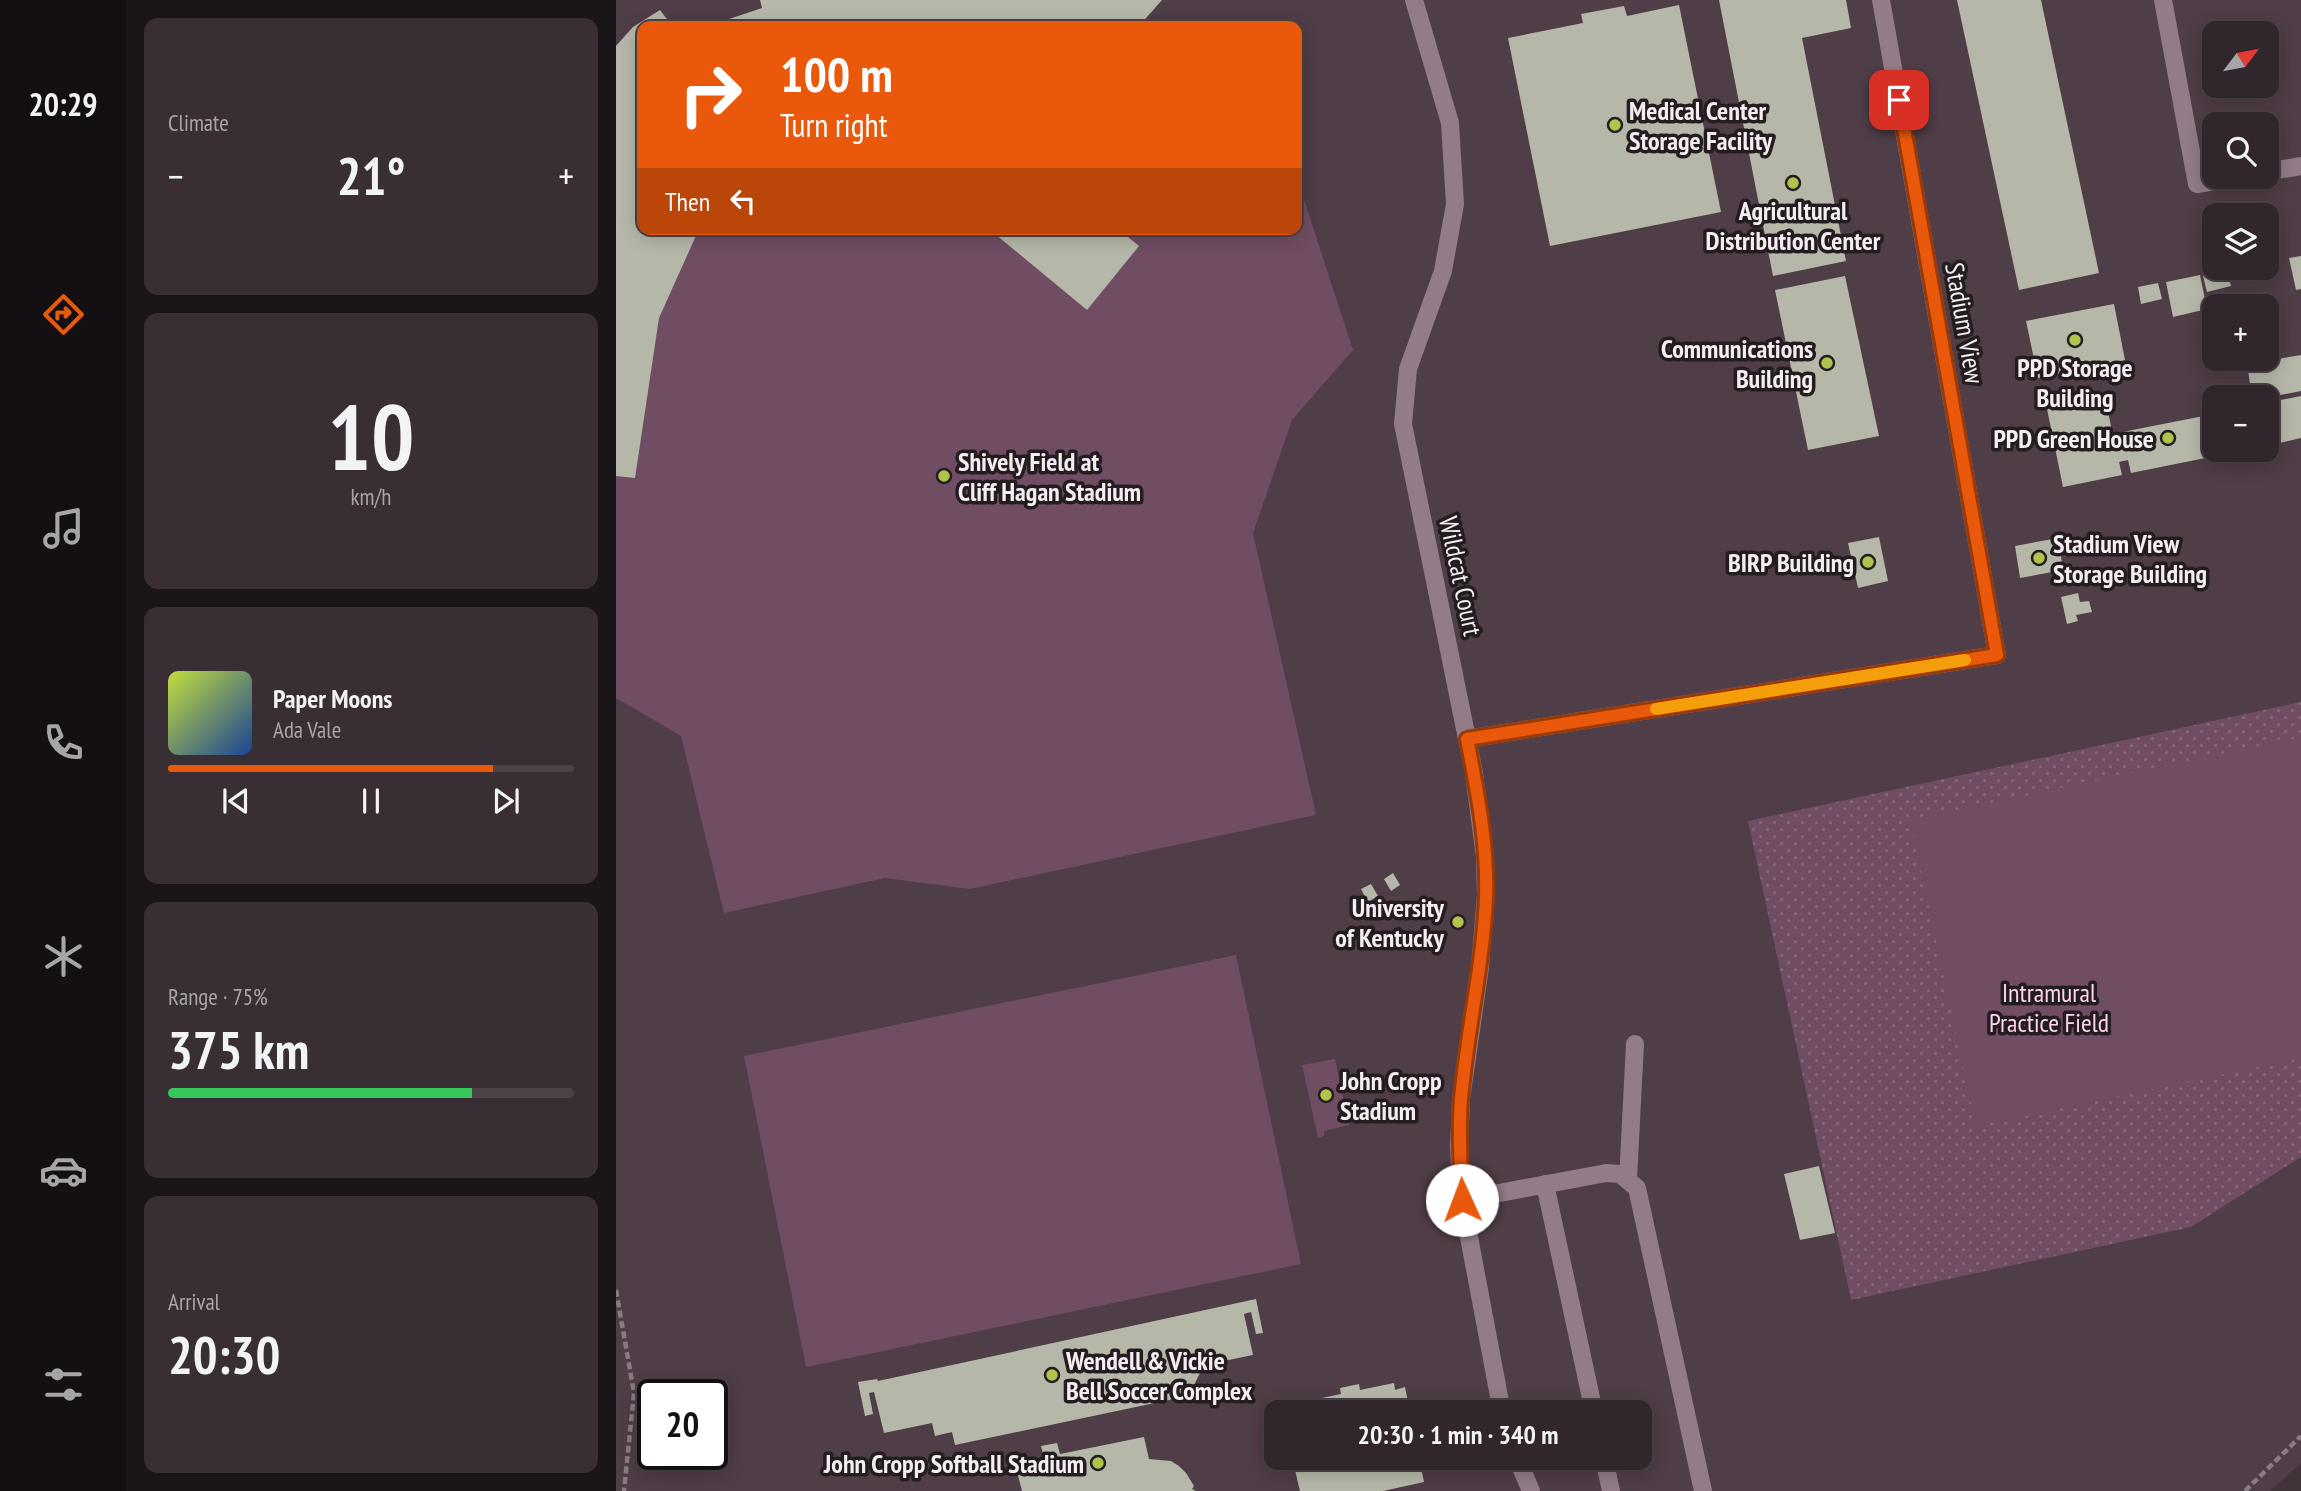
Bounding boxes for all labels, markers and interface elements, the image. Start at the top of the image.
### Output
north arrow [2202,21,2278,98]
map controls [2202,21,2279,462]
text: 100 m [780,42,893,106]
icon: right [665,49,756,140]
pin [1869,70,1929,130]
icon: arrive [1880,81,1918,119]
text: 20:29 [28,83,98,125]
place label: Medical Center Storage Facility [1629,94,1773,157]
text: Turn right [780,104,888,146]
text: Climate [168,108,229,137]
button: search [2202,112,2279,189]
marker: Medical Center Storage Facility [1607,117,1623,133]
text: 21° [337,142,405,209]
text: − [168,151,184,200]
text: + [558,151,574,200]
marker: Agricultural Distribution Center [1785,175,1801,191]
icon: left [724,182,762,220]
text: Then [665,185,710,218]
place label: Agricultural Distribution Center [1706,194,1881,257]
button: layers [2202,203,2279,280]
street label: Stadium View [1938,260,1992,387]
icon: directions [39,290,88,339]
button: + [2202,294,2279,371]
place label: Communications Building [1661,332,1813,395]
marker: PPD Storage Building [2067,332,2083,348]
place label: PPD Storage Building [2017,351,2133,414]
marker: Communications Building [1819,355,1835,371]
text: 10 [328,377,415,495]
button: − [2202,385,2279,462]
place label: PPD Green House [1993,422,2154,455]
marker: PPD Green House [2160,430,2176,446]
place label: Shively Field at Cliff Hagan Stadium [958,445,1141,508]
marker: Shively Field at Cliff Hagan Stadium [936,468,952,484]
text: km/h [351,482,391,511]
icon: music [39,504,88,553]
street label: Wildcat Court [1432,513,1490,639]
place label: Stadium View Storage Building [2053,527,2207,590]
place label: BIRP Building [1728,546,1854,579]
marker: Stadium View Storage Building [2031,550,2047,566]
marker: BIRP Building [1860,554,1876,570]
text: Paper Moons [273,682,392,715]
text: Ada Vale [273,715,341,744]
icon: phone [39,718,88,767]
icon: previous [217,782,255,820]
icon: pause [352,782,390,820]
icon: next [487,782,525,820]
place label: University of Kentucky [1335,891,1445,954]
marker: University of Kentucky [1450,914,1466,930]
icon: climate [39,932,88,981]
park label: Intramural Practice Field [1989,976,2109,1039]
text: Range · 75% [168,982,268,1011]
text: 375 km [168,1016,309,1083]
place label: John Cropp Stadium [1339,1064,1442,1127]
marker: John Cropp Stadium [1318,1087,1334,1103]
icon: car [39,1146,88,1195]
position arrow [1425,1163,1499,1237]
text: Arrival [168,1287,220,1316]
text: 20:30 [168,1321,280,1388]
place label: Wendell & Vickie Bell Soccer Complex [1065,1344,1253,1407]
icon: filters [39,1360,88,1409]
marker: Wendell & Vickie Bell Soccer Complex [1044,1367,1060,1383]
speed limit sign: 20 [637,1379,728,1470]
text: 20:30 · 1 min · 340 m [1358,1418,1558,1451]
place label: John Cropp Softball Stadium [823,1447,1084,1480]
marker: John Cropp Softball Stadium [1090,1455,1106,1471]

